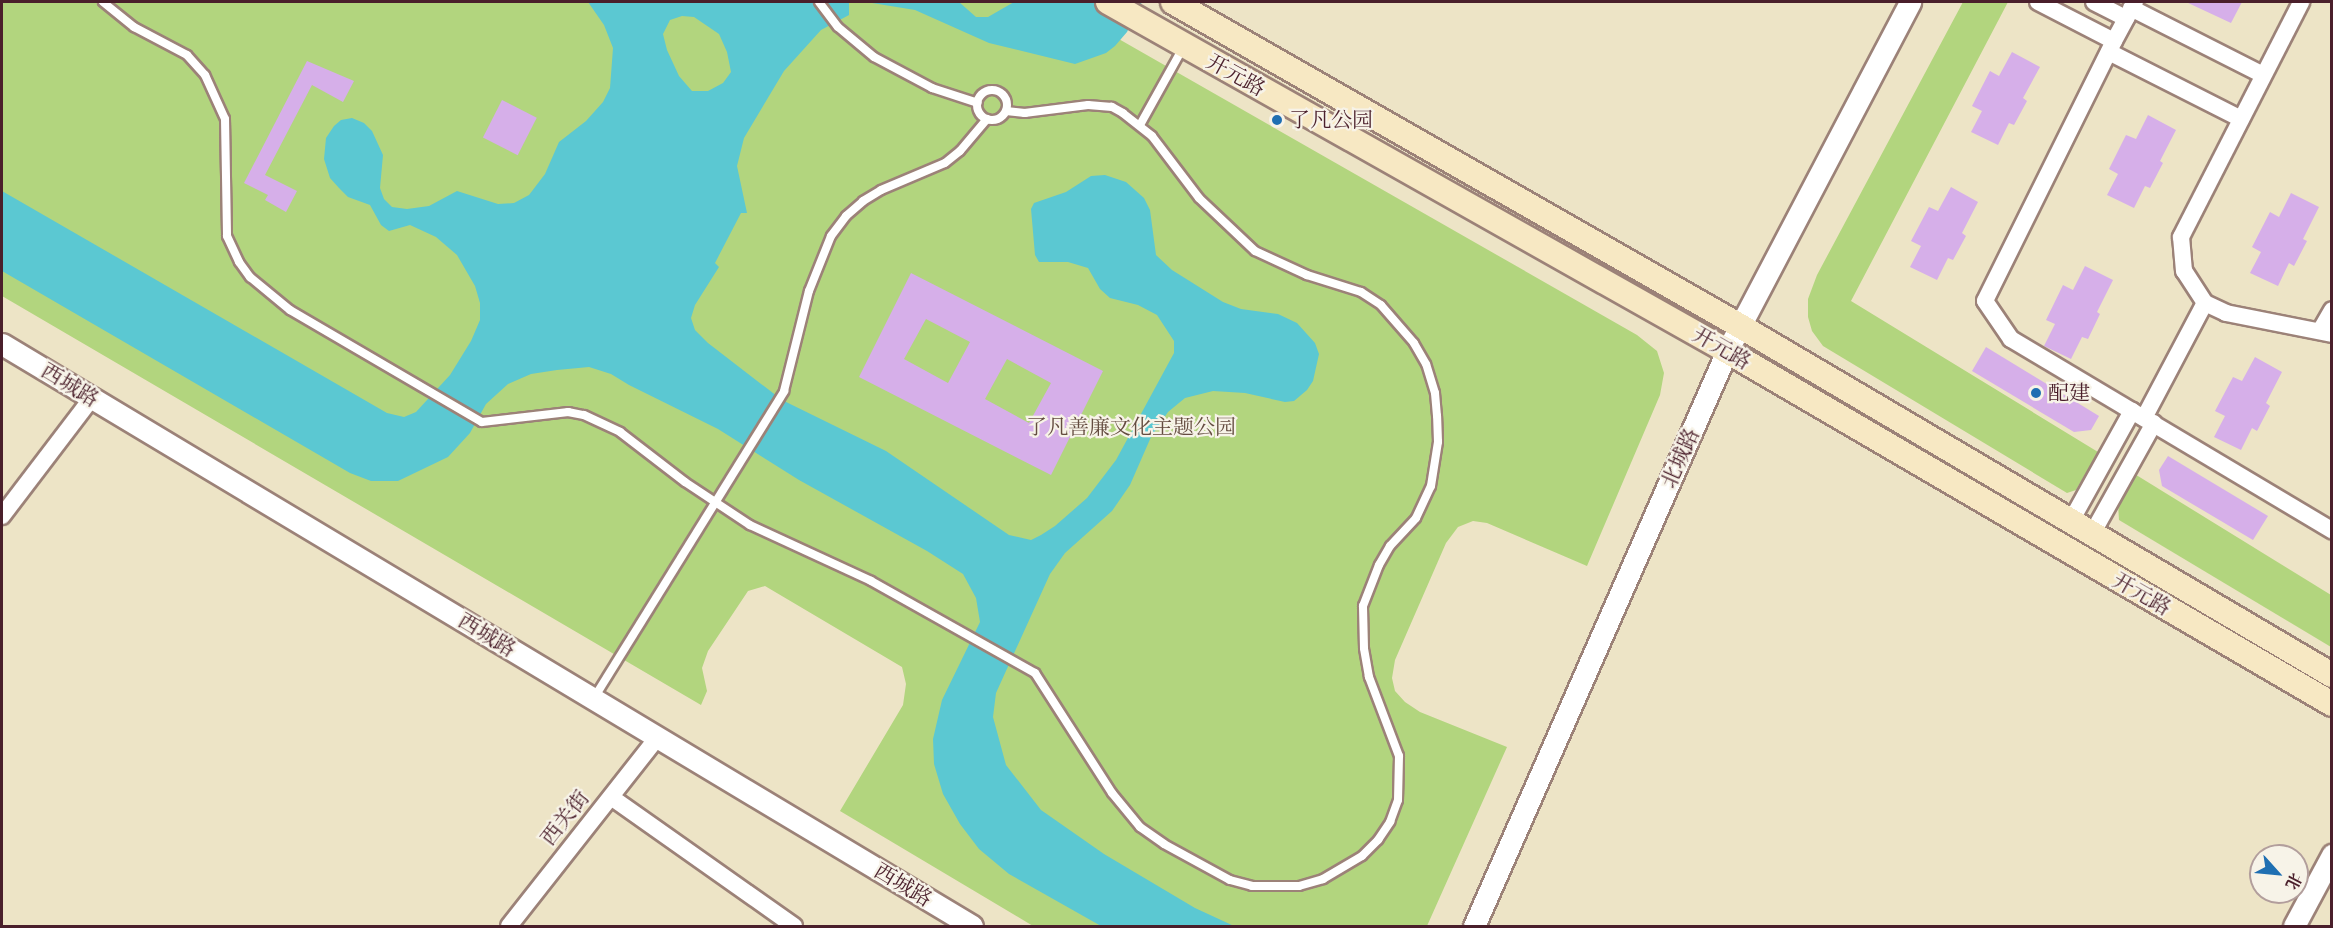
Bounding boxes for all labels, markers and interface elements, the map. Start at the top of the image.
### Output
street label: 开元路 [1202,49,1270,101]
place label: 了凡公园 [1289,107,1373,133]
marker: 了凡公园 [1270,113,1284,127]
street label: 开元路 [1688,321,1756,375]
street label: 西城路 [37,358,103,412]
place label: 配建 [2048,380,2090,406]
marker: 配建 [2029,386,2043,400]
park label: 了凡善廉文化主题公园 [1026,414,1236,440]
street label: 北城路 [1656,424,1704,492]
street label: 开元路 [2108,567,2176,621]
street label: 西城路 [454,608,520,662]
street label: 西关街 [536,785,594,851]
north arrow [2249,844,2309,904]
street label: 西城路 [870,858,936,912]
text: 北 [2282,870,2306,893]

